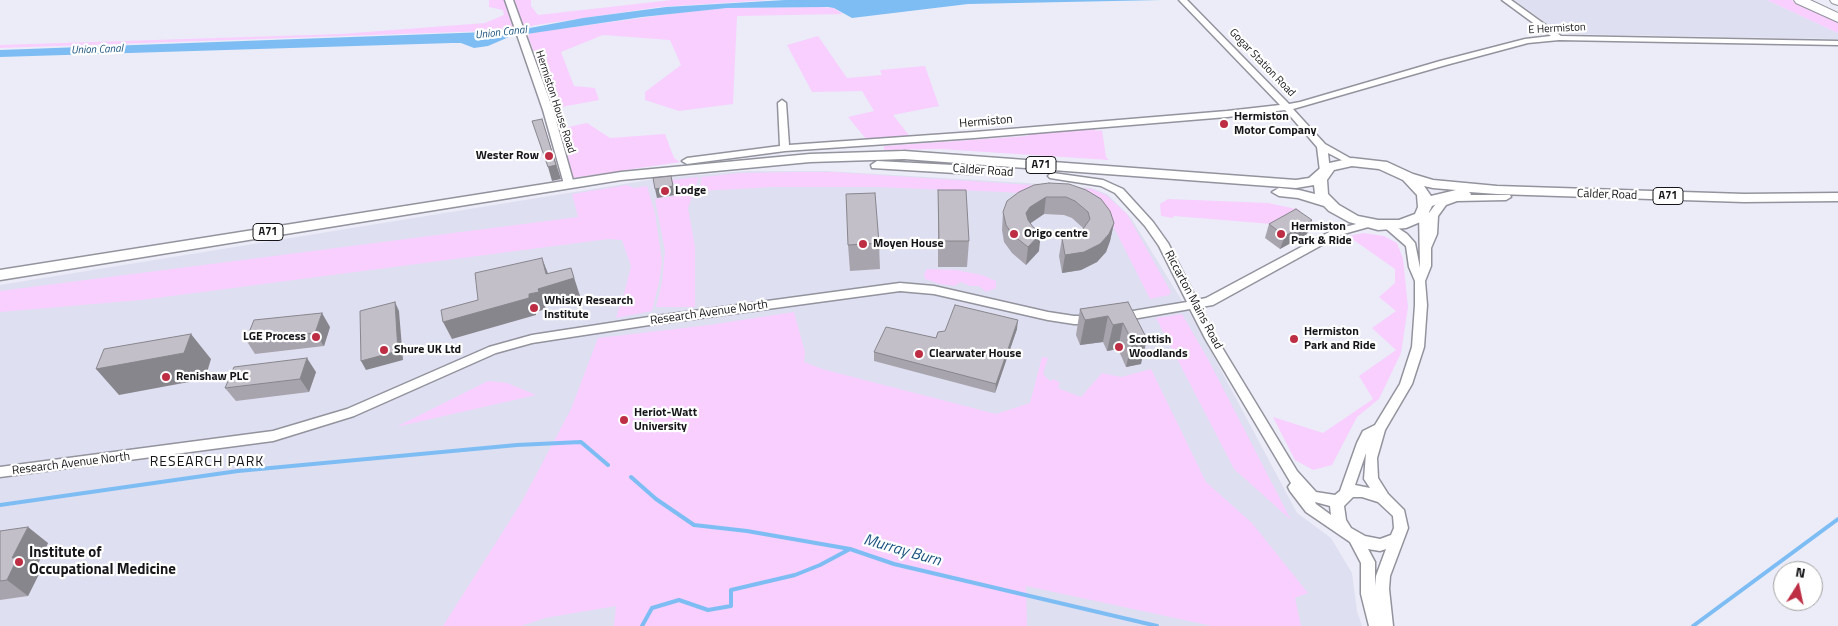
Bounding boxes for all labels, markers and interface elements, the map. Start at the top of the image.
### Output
street label: E Hermiston [1528,21,1586,37]
water label: Union Canal [475,24,527,42]
street label: Gogar Station Road [1226,26,1298,100]
water label: Union Canal [71,42,123,58]
street label: Hermiston House Road [532,49,578,155]
place label: Hermiston Motor Company [1234,110,1317,138]
street label: Hermiston [959,112,1013,132]
marker: Hermiston Motor Company [1218,118,1230,130]
place label: Wester Row [476,149,539,163]
marker: Wester Row [543,150,555,162]
road number: A71 [1026,156,1056,174]
street label: Calder Road [952,162,1014,180]
place label: Lodge [675,184,706,198]
marker: Lodge [659,185,671,197]
street label: Calder Road [1577,187,1637,203]
road number: A71 [1653,188,1683,205]
place label: Hermiston Park & Ride [1291,220,1352,248]
road number: A71 [253,223,283,240]
place label: Origo centre [1024,227,1088,241]
marker: Origo centre [1008,228,1020,240]
marker: Hermiston Park & Ride [1275,228,1287,240]
place label: Moyen House [873,237,944,251]
marker: Moyen House [857,238,869,250]
street label: Riccarton Mains Road [1161,248,1225,352]
place label: Whisky Research Institute [544,294,633,322]
street label: Research Avenue North [649,298,769,328]
marker: Whisky Research Institute [528,302,540,314]
place label: Hermiston Park and Ride [1304,325,1376,353]
place label: LGE Process [243,330,306,344]
marker: LGE Process [310,331,322,343]
place label: Scottish Woodlands [1129,333,1188,361]
marker: Hermiston Park and Ride [1288,333,1300,345]
marker: Scottish Woodlands [1113,341,1125,353]
place label: Shure UK Ltd [394,343,461,357]
marker: Shure UK Ltd [378,344,390,356]
place label: Clearwater House [929,347,1021,361]
marker: Clearwater House [913,348,925,360]
place label: Renishaw PLC [176,370,249,384]
marker: Renishaw PLC [160,371,172,383]
place label: Heriot-Watt University [634,406,697,434]
marker: Heriot-Watt University [618,414,630,426]
street label: Research Avenue North [11,450,131,478]
district label: RESEARCH PARK [148,455,266,471]
water label: Murray Burn [861,531,943,571]
place label: Institute of Occupational Medicine [29,544,176,579]
marker: Institute of Occupational Medicine [13,556,25,568]
north arrow [1773,561,1823,611]
text: N [1794,561,1807,583]

